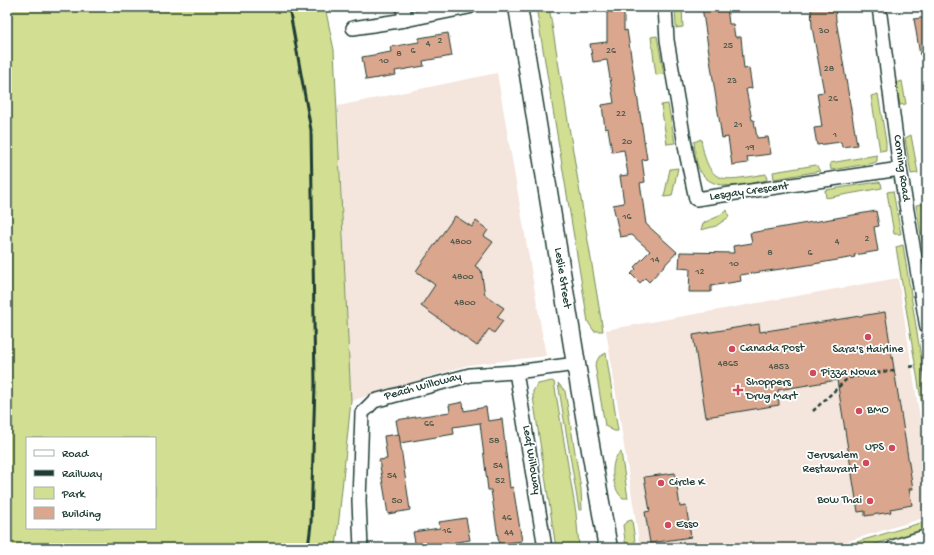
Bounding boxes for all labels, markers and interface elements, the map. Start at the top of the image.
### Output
house number: 30 [818,25,830,37]
house number: 2 [438,35,443,47]
house number: 4 [426,38,431,50]
house number: 25 [723,40,733,52]
house number: 6 [410,45,416,57]
house number: 26 [606,45,617,57]
house number: 8 [396,48,402,60]
house number: 10 [378,55,389,67]
house number: 28 [824,63,835,75]
house number: 23 [727,75,737,87]
house number: 26 [828,93,839,105]
house number: 22 [616,108,626,120]
house number: 21 [734,119,742,131]
house number: 1 [832,129,837,141]
street label: Corning Road [889,134,913,203]
house number: 20 [622,136,633,148]
house number: 19 [744,142,755,154]
street label: Lesgay Crescent [709,179,790,204]
house number: 16 [621,211,632,223]
house number: 2 [865,233,870,245]
house number: 4800 [450,236,472,248]
house number: 4 [835,236,840,248]
street label: Leslie Street [550,247,574,310]
house number: 8 [767,247,773,259]
house number: 6 [807,247,813,259]
house number: 14 [650,254,660,266]
house number: 10 [728,258,739,270]
house number: 12 [695,266,705,278]
house number: 4800 [452,271,474,283]
house number: 4800 [454,297,476,309]
marker: Sara's Hairline [863,332,873,342]
place label: Canada Post [740,342,805,356]
place label: Sara's Hairline [833,343,904,357]
marker: Canada Post [727,344,737,354]
house number: 4865 [718,358,738,370]
house number: 4853 [769,361,789,373]
place label: Pizza Nova [820,366,877,380]
marker: Pizza Nova [808,368,818,378]
street label: Peach Willoway [382,370,463,404]
place label: Shoppers Drug Mart [745,376,799,404]
marker: Shoppers Drug Mart [733,385,743,395]
place label: BMO [866,404,889,418]
marker: BMO [854,406,864,416]
house number: 66 [424,418,435,430]
street label: Leaf Willoway [519,424,543,496]
house number: 58 [489,435,500,447]
legend [26,437,156,529]
place label: UPS [865,441,884,455]
marker: UPS [887,443,897,453]
text: Road [62,448,89,462]
place label: Jerusalem Restaurant [802,449,859,477]
marker: Jerusalem Restaurant [861,458,871,468]
house number: 54 [493,460,503,472]
text: Railway [62,468,102,482]
house number: 54 [387,470,397,482]
house number: 52 [495,475,505,487]
place label: Circle K [669,476,706,490]
marker: Circle K [656,478,666,488]
text: Park [61,488,87,502]
place label: Bow Thai [816,494,862,508]
house number: 50 [392,495,403,507]
marker: Bow Thai [865,496,875,506]
text: Building [61,508,101,522]
house number: 46 [502,512,513,524]
place label: Esso [676,518,699,532]
marker: Esso [663,520,673,530]
house number: 16 [441,525,452,537]
house number: 44 [504,527,514,539]

